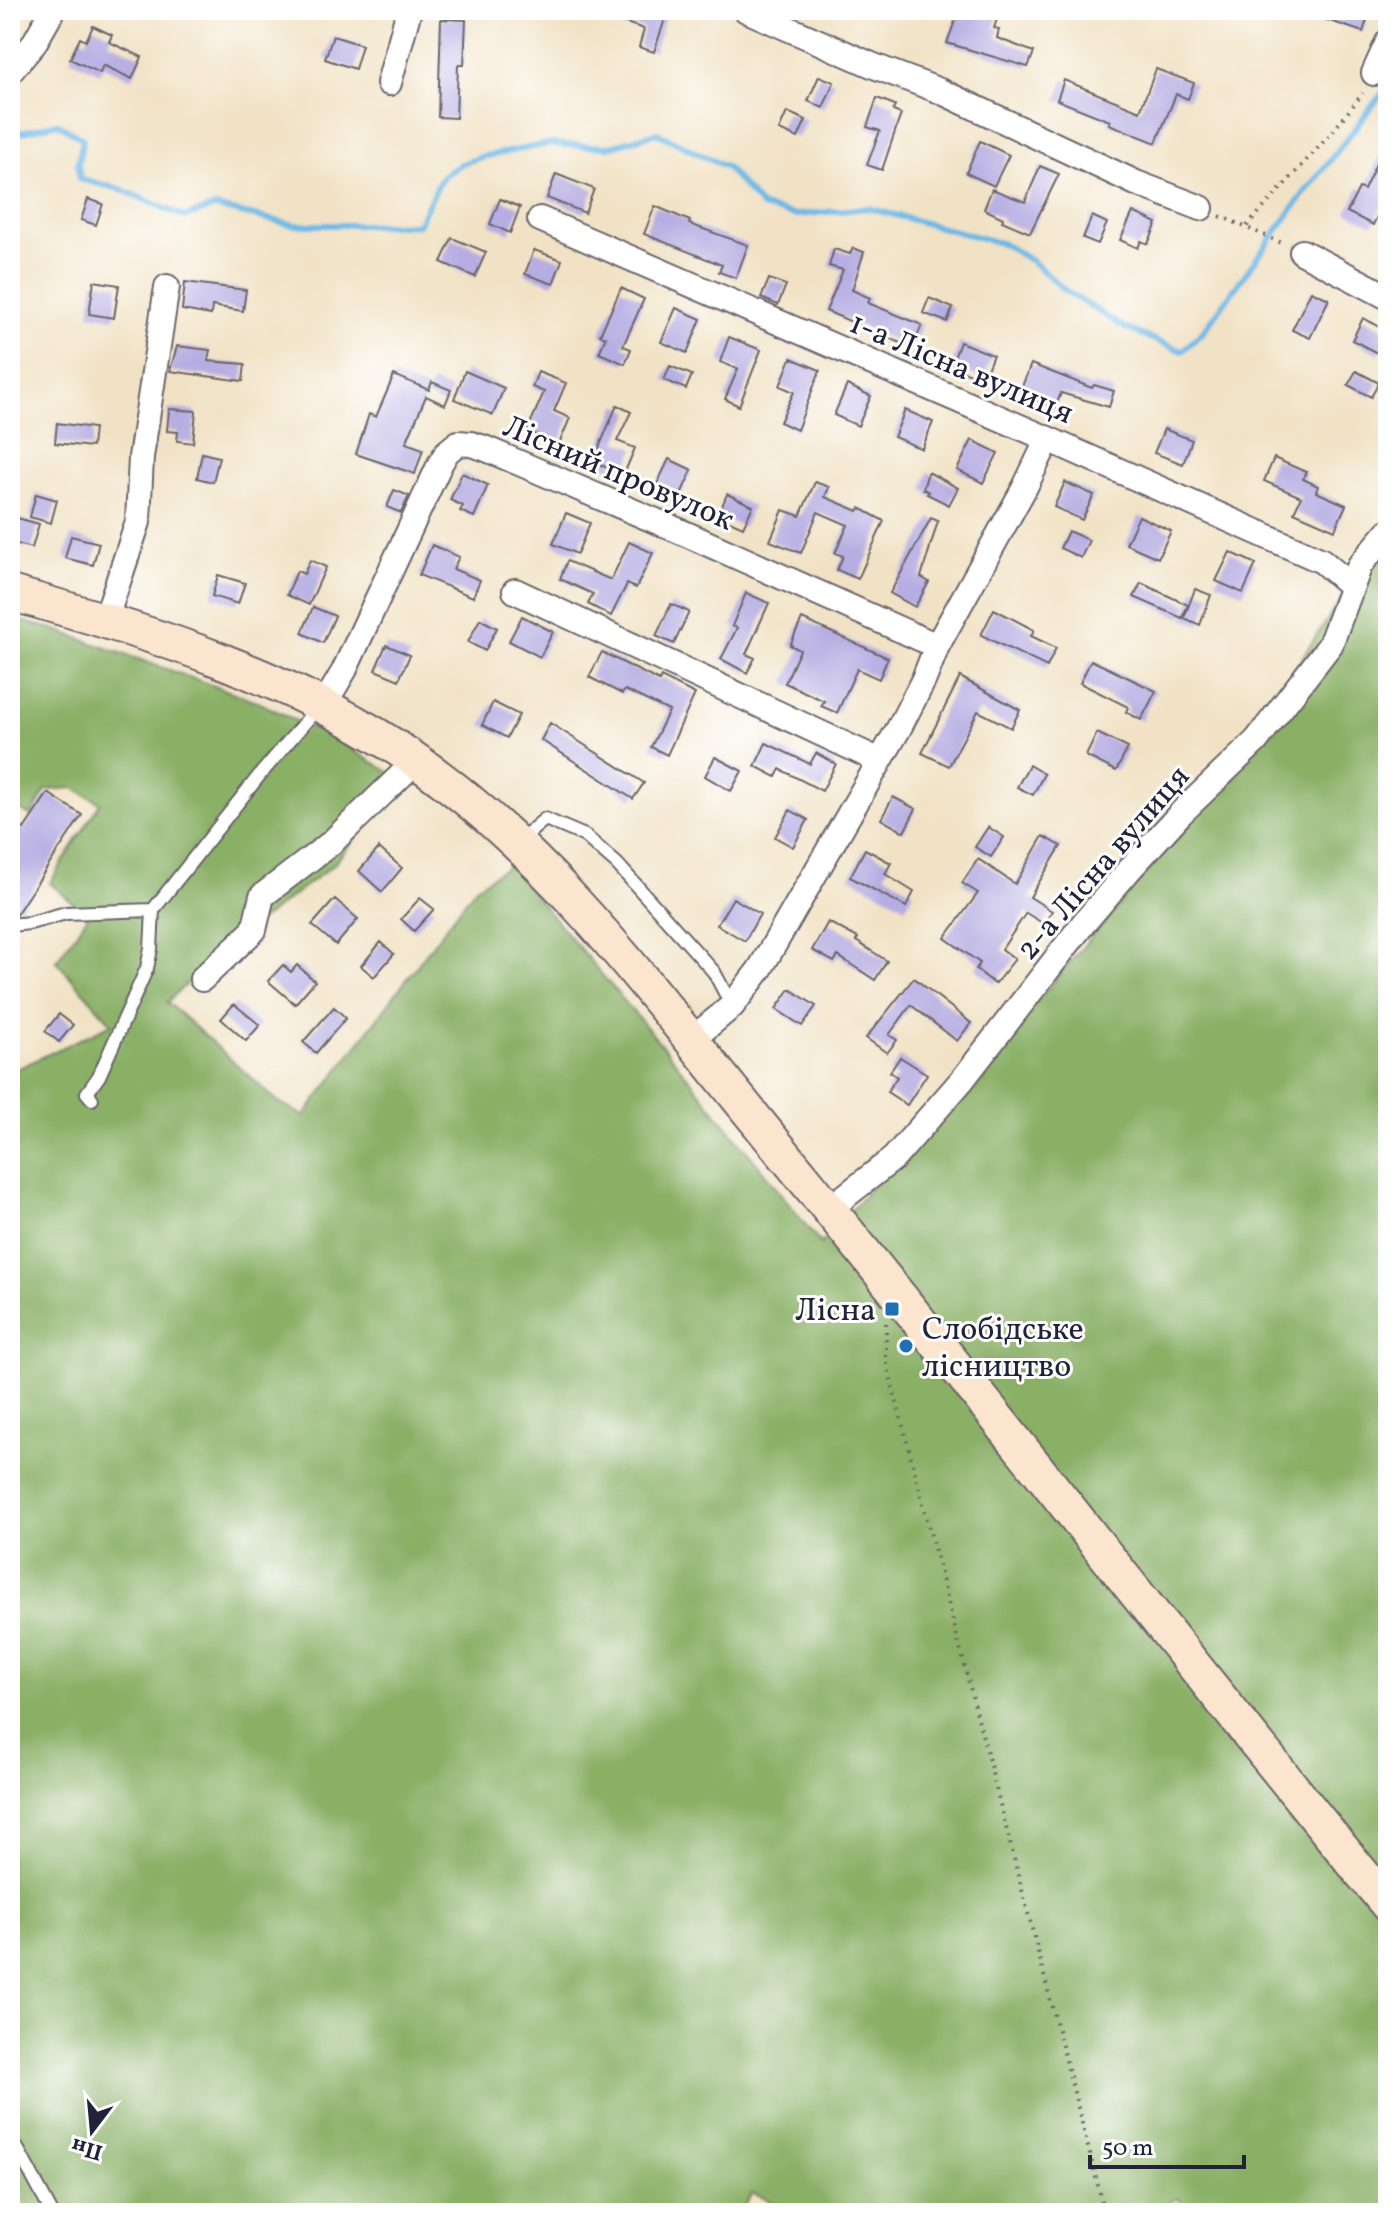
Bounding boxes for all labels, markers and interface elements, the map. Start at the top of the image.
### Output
street label: 1-а Лісна вулиця [842,303,1080,437]
street label: Лісний провулок [495,406,740,543]
street label: 2-а Лісна вулиця [1007,757,1201,971]
place label: Лісна [795,1290,876,1334]
marker: Лісна [883,1300,901,1318]
place label: Слобідське лісництво [922,1309,1084,1390]
marker: Слобідське лісництво [897,1337,915,1355]
north arrow [52,2091,132,2171]
scale bar [1090,2119,1244,2169]
text: Пн [68,2129,106,2167]
text: 50 m [1102,2132,1154,2166]

